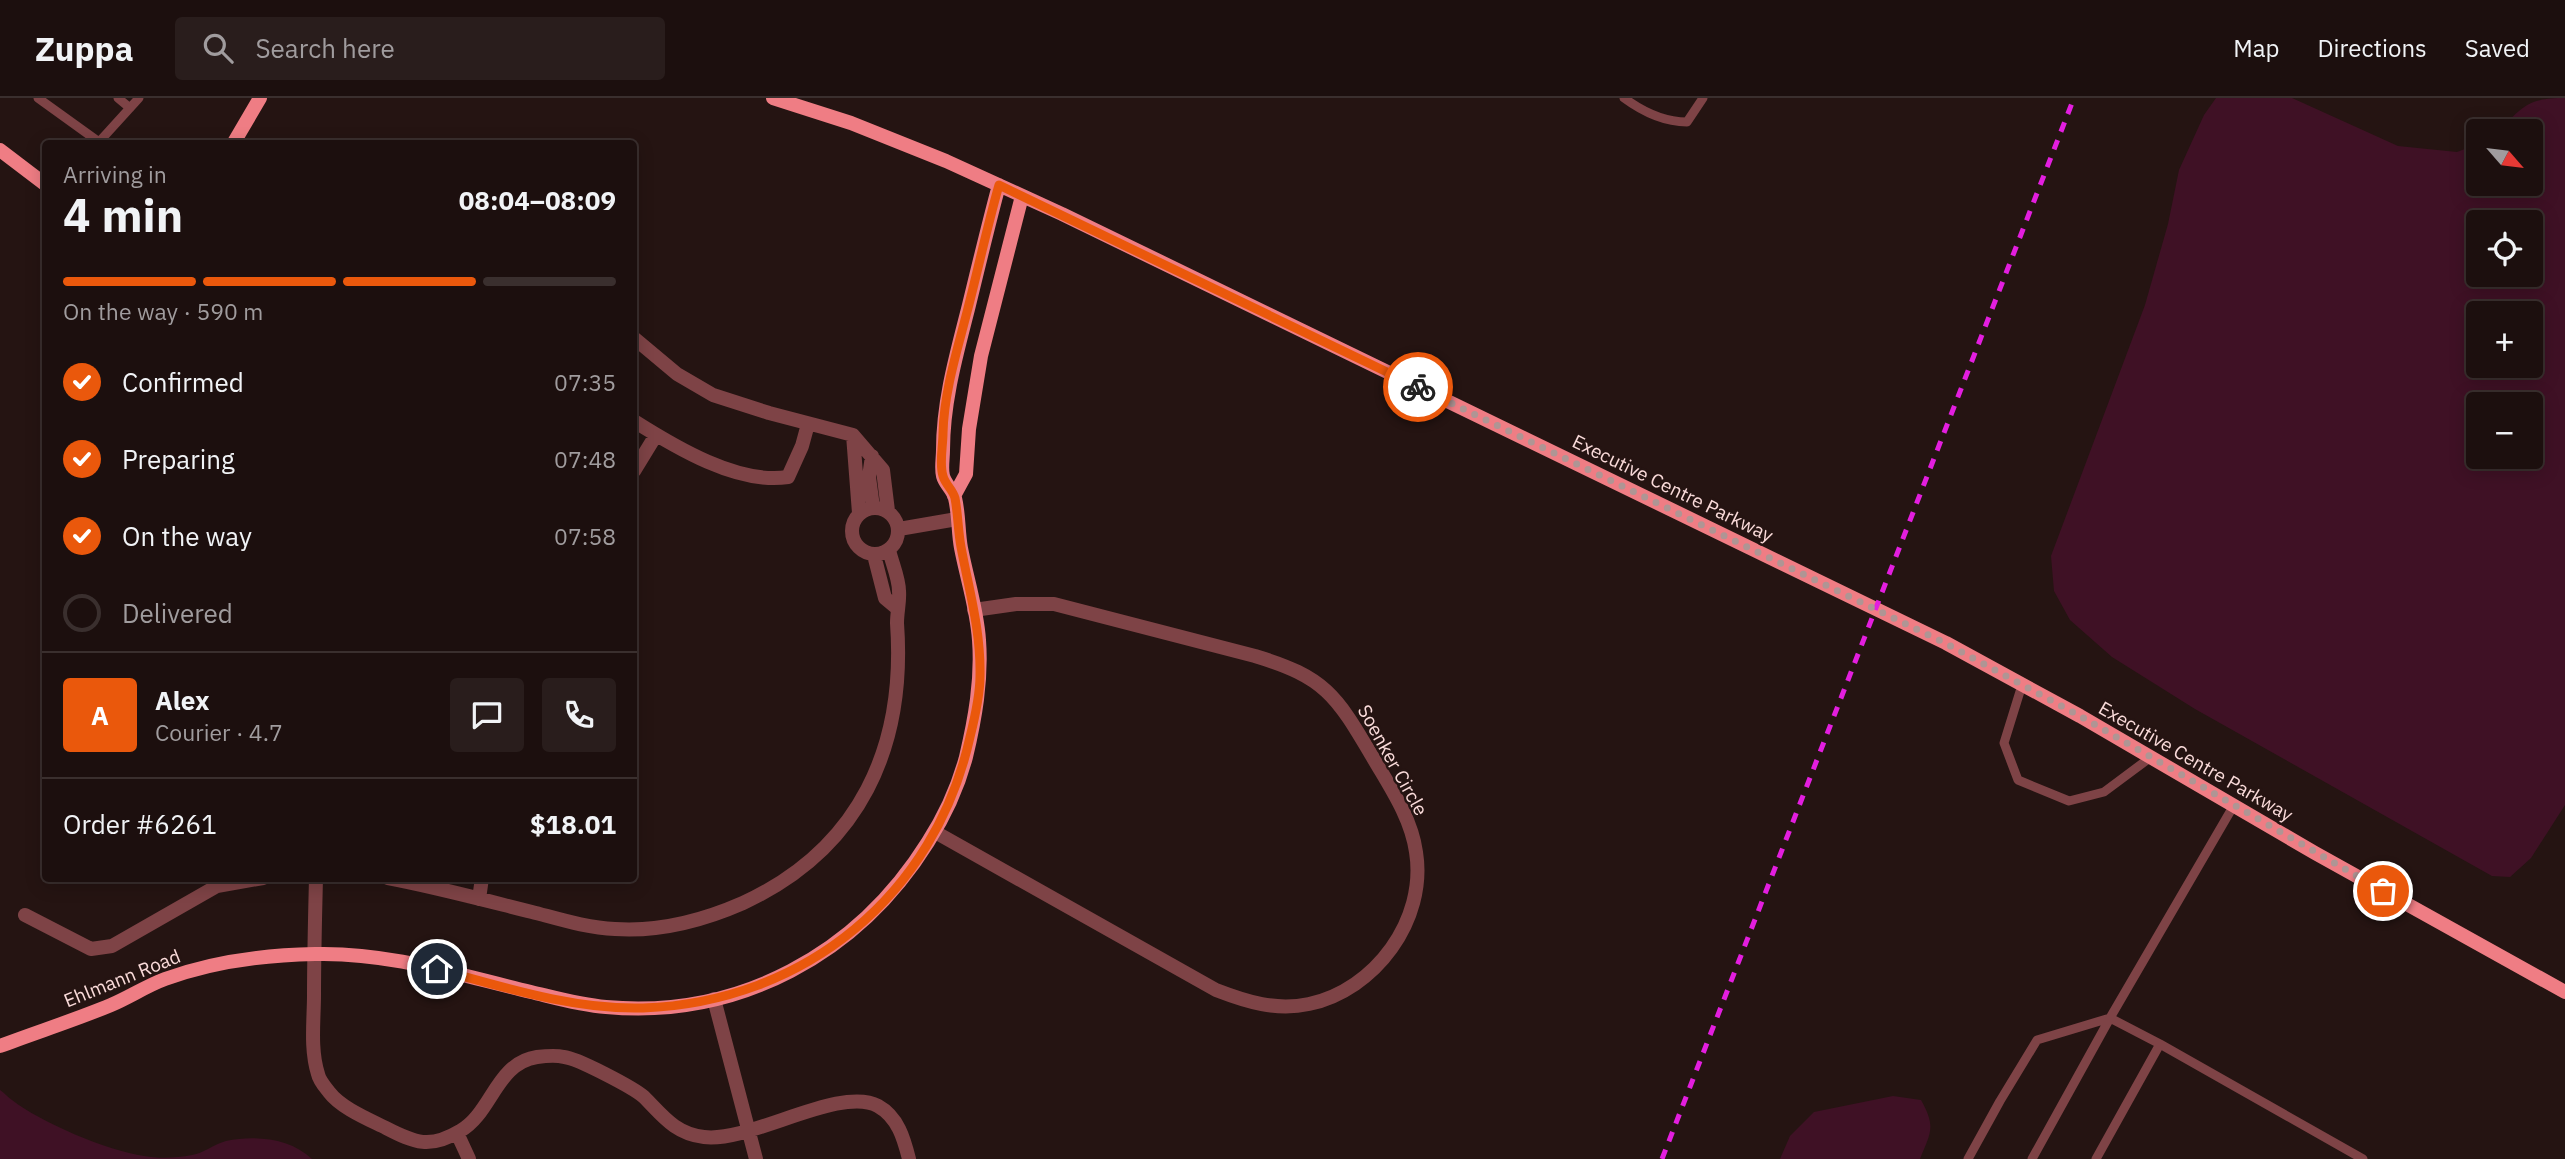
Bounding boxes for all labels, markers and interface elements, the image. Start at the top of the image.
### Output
search box [175,17,665,80]
text: Zuppa [35,27,133,70]
icon: search [199,29,237,67]
text: Search here [255,31,395,65]
text: Map [2233,32,2279,64]
text: Directions [2317,32,2427,64]
text: Saved [2465,32,2530,64]
north arrow [2466,119,2543,196]
map controls [2466,119,2543,469]
text: Arriving in [63,159,167,189]
text: 08:04–08:09 [459,183,616,217]
text: 4 min [63,185,183,245]
button: locate [2466,210,2543,287]
text: On the way · 590 m [63,296,263,326]
button: + [2466,301,2543,378]
courier [1383,352,1453,422]
icon: check [63,363,101,401]
text: Confirmed [122,365,244,399]
text: 07:35 [554,367,616,397]
icon: bike [1399,368,1437,406]
button: − [2466,392,2543,469]
street label: Executive Centre Parkway [1569,429,1778,547]
icon: check [63,440,101,478]
text: Preparing [122,442,235,476]
text: 07:48 [554,444,616,474]
icon: check [63,517,101,555]
text: On the way [122,519,252,553]
text: 07:58 [554,521,616,551]
text: Delivered [122,596,233,630]
button: chat [450,678,524,752]
button: phone [542,678,616,752]
text: Alex [155,683,209,717]
street label: Executive Centre Parkway [2094,695,2298,827]
text: A [91,698,109,732]
street label: Soenker Circle [1353,700,1433,820]
text: Courier · 4.7 [155,717,283,747]
text: Order #6261 [63,807,217,841]
text: $18.01 [530,807,616,841]
pin [2353,861,2413,921]
icon: bag [2364,872,2402,910]
pin [407,939,467,999]
street label: Ehlmann Road [60,944,184,1012]
icon: home [418,950,456,988]

